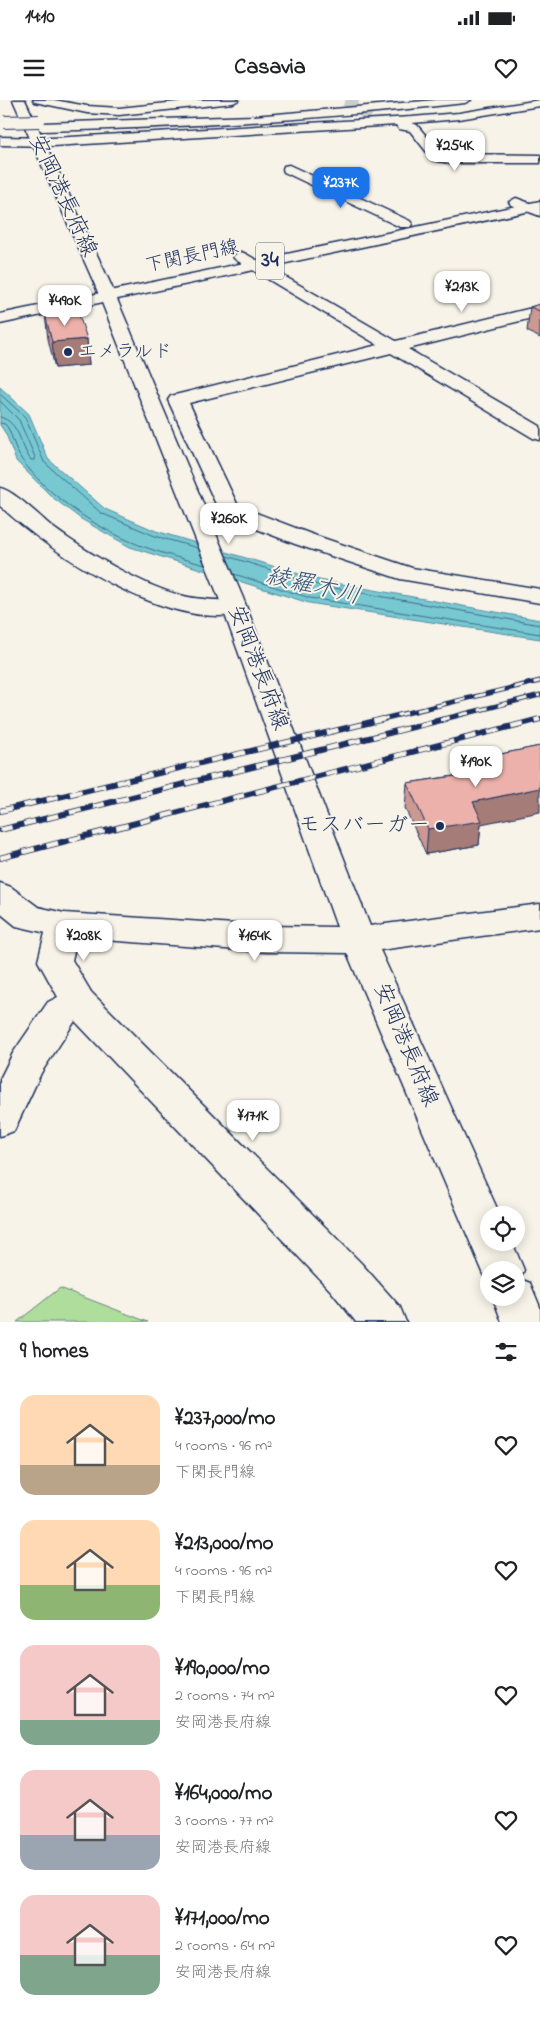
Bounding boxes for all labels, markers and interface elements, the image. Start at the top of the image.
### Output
text: 14:10 [25,4,55,31]
text: Casavia [234,52,306,84]
icon: menu [20,54,48,82]
icon: heart [492,54,520,82]
street label: 安岡港長府線 [20,129,104,263]
pin: ¥254K [420,130,490,172]
text: ¥254K [436,134,474,158]
pin: ¥237K [306,166,376,209]
text: ¥237K [323,171,359,195]
street label: 下関長門線 [143,234,241,280]
road number: 34 [256,243,284,280]
pin: ¥213K [427,270,497,313]
text: ¥213K [445,275,479,299]
pin: ¥490K [30,284,100,327]
text: ¥490K [49,289,81,313]
place label: エメラルド [78,339,172,366]
marker: エメラルド [62,346,74,358]
pin: ¥260K [194,502,264,545]
text: ¥260K [211,507,247,531]
water label: 綾羅木川 [262,559,364,615]
street label: 安岡港長府線 [218,601,296,735]
pin: ¥190K [441,746,511,788]
text: ¥190K [461,750,491,774]
place label: モスバーガー [298,810,430,842]
marker: モスバーガー [434,820,446,832]
pin: ¥208K [49,920,119,962]
pin: ¥164K [220,920,290,962]
text: ¥208K [67,924,101,948]
text: ¥164K [239,924,271,948]
street label: 安岡港長府線 [364,978,446,1112]
pin: ¥171K [218,1100,288,1142]
text: ¥171K [238,1104,268,1128]
map controls [480,1206,525,1306]
button: locate [480,1206,525,1251]
button: layers [480,1261,525,1306]
text: 9 homes [20,1337,89,1367]
icon: filters [492,1338,520,1366]
text: ¥237,000/mo [175,1404,276,1434]
icon: home [60,1415,120,1475]
icon: heart [492,1431,520,1459]
text: 4 rooms · 96 m² [175,1434,272,1458]
text: 下関長門線 [175,1461,255,1485]
text: ¥213,000/mo [175,1529,274,1559]
icon: home [60,1540,120,1600]
icon: heart [492,1556,520,1584]
text: 4 rooms · 96 m² [175,1559,272,1583]
text: 下関長門線 [175,1586,255,1610]
text: ¥190,000/mo [175,1654,270,1684]
icon: home [60,1665,120,1725]
icon: heart [492,1681,520,1709]
text: 2 rooms · 74 m² [175,1684,275,1708]
text: 安岡港長府線 [175,1711,271,1735]
text: ¥164,000/mo [175,1779,272,1809]
icon: home [60,1790,120,1850]
icon: heart [492,1806,520,1834]
text: 3 rooms · 77 m² [175,1809,274,1833]
text: 安岡港長府線 [175,1836,271,1860]
text: ¥171,000/mo [175,1904,270,1934]
icon: home [60,1915,120,1975]
icon: heart [492,1931,520,1959]
text: 2 rooms · 64 m² [175,1934,275,1958]
text: 安岡港長府線 [175,1961,271,1985]

